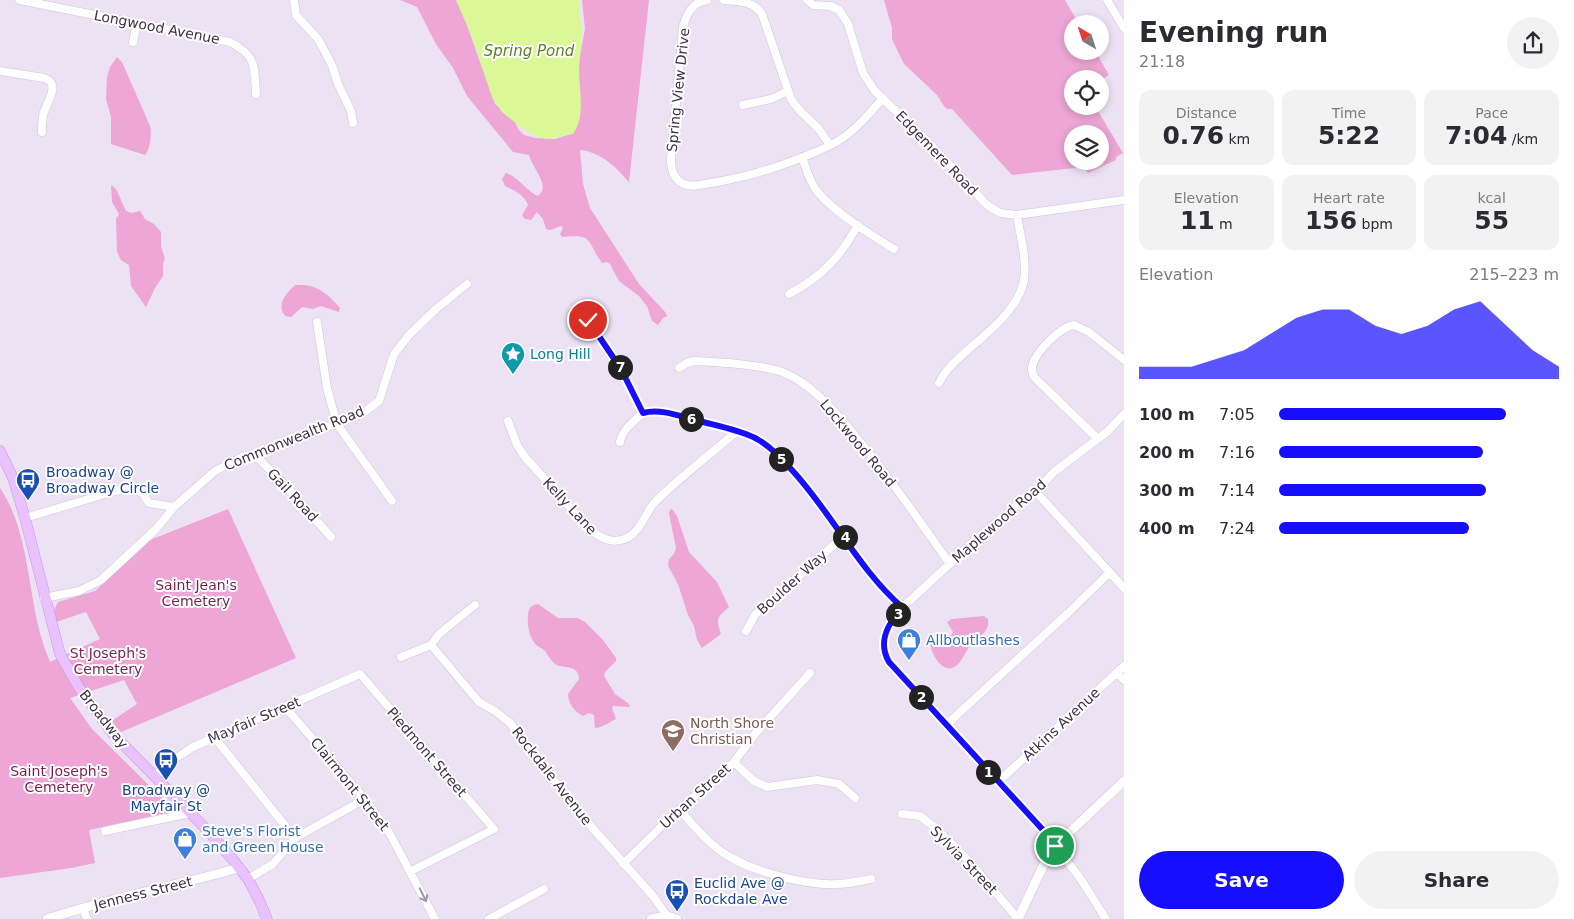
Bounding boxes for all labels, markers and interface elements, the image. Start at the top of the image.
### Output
street label: Longwood Avenue [93,7,221,47]
north arrow [1064,15,1109,60]
map controls [1064,15,1109,170]
text: Evening run [1139,16,1328,49]
button: share [1507,17,1559,69]
street label: Spring View Drive [664,27,692,153]
water label: Spring Pond [484,42,575,60]
text: 21:18 [1139,52,1185,71]
button: locate [1064,70,1109,115]
text: Distance [1176,105,1237,121]
text: Time [1332,105,1366,121]
text: Pace [1475,105,1508,121]
street label: Edgemere Road [893,107,981,199]
text: 0.76 [1162,121,1224,150]
text: 5:22 [1318,121,1380,150]
text: 7:04 [1445,121,1507,150]
button: layers [1064,125,1109,170]
text: km [1224,131,1250,147]
text: /km [1507,131,1538,147]
text: Elevation [1174,190,1239,206]
text: Heart rate [1313,190,1385,206]
text: kcal [1478,190,1506,206]
text: 11 [1180,206,1215,235]
text: 156 [1305,206,1357,235]
text: 55 [1474,206,1509,235]
text: m [1215,216,1233,232]
text: bpm [1357,216,1393,232]
text: Elevation [1139,265,1213,284]
text: 215–223 m [1469,265,1559,284]
pin [567,299,609,341]
icon: check [574,306,602,334]
place icon: Long Hill [500,341,526,375]
place label: Long Hill [530,346,591,362]
pin: 7 [608,354,632,380]
text: 7 [616,359,625,375]
street label: Lockwood Road [817,396,899,490]
street label: Commonwealth Road [222,403,366,473]
text: 100 m [1139,405,1195,424]
text: 7:05 [1219,405,1255,424]
pin: 6 [678,406,704,432]
text: 6 [687,411,696,427]
text: 200 m [1139,443,1195,462]
text: 7:16 [1219,443,1255,462]
pin: 5 [768,446,794,472]
text: 5 [777,451,786,467]
place label: Broadway @ Broadway Circle [46,464,159,496]
street label: Gail Road [264,465,322,525]
bus stop icon: Broadway @ Broadway Circle [15,467,41,501]
street label: Kelly Lane [540,474,600,538]
street label: Maplewood Road [949,476,1049,566]
text: 300 m [1139,481,1195,500]
text: 7:14 [1219,481,1255,500]
text: 400 m [1139,519,1195,538]
text: 7:24 [1219,519,1255,538]
pin: 4 [832,524,858,550]
text: 4 [841,529,850,545]
street label: Boulder Way [754,546,830,618]
park label: Saint Jean's Cemetery [155,577,237,609]
pin: 3 [886,602,910,626]
text: 3 [894,606,903,622]
shop icon: Allboutlashes [896,627,922,661]
place label: Allboutlashes [926,632,1020,648]
park label: St Joseph's Cemetery [70,645,146,677]
pin: 2 [908,684,934,710]
street label: Atkins Avenue [1019,684,1103,764]
street label: Broadway [76,687,132,751]
text: 2 [917,689,926,705]
street label: Mayfair Street [205,693,303,747]
street label: Piedmont Street [384,704,470,800]
place label: North Shore Christian [690,715,774,747]
school or university icon: North Shore Christian [660,718,686,752]
street label: Rockdale Avenue [509,724,595,828]
street label: Clairmont Street [308,734,393,834]
bus stop icon: Broadway @ Mayfair St [153,747,179,781]
street label: Urban Street [656,760,734,832]
pin: 1 [976,760,1000,784]
park label: Saint Joseph's Cemetery [10,763,108,795]
text: 1 [984,764,993,780]
place label: Broadway @ Mayfair St [122,782,210,814]
street label: Sylvia Street [927,822,1001,898]
place label: Steve's Florist and Green House [202,823,324,855]
pin [1034,825,1076,867]
shop icon: Steve's Florist and Green House [172,826,198,860]
icon: arrive [1041,832,1069,860]
button: Save [1139,851,1344,909]
button: Share [1354,851,1559,909]
street label: Jenness Street [91,873,194,913]
place label: Euclid Ave @ Rockdale Ave [694,875,788,907]
bus stop icon: Euclid Ave @ Rockdale Ave [664,878,690,912]
one-way arrow [419,887,428,902]

